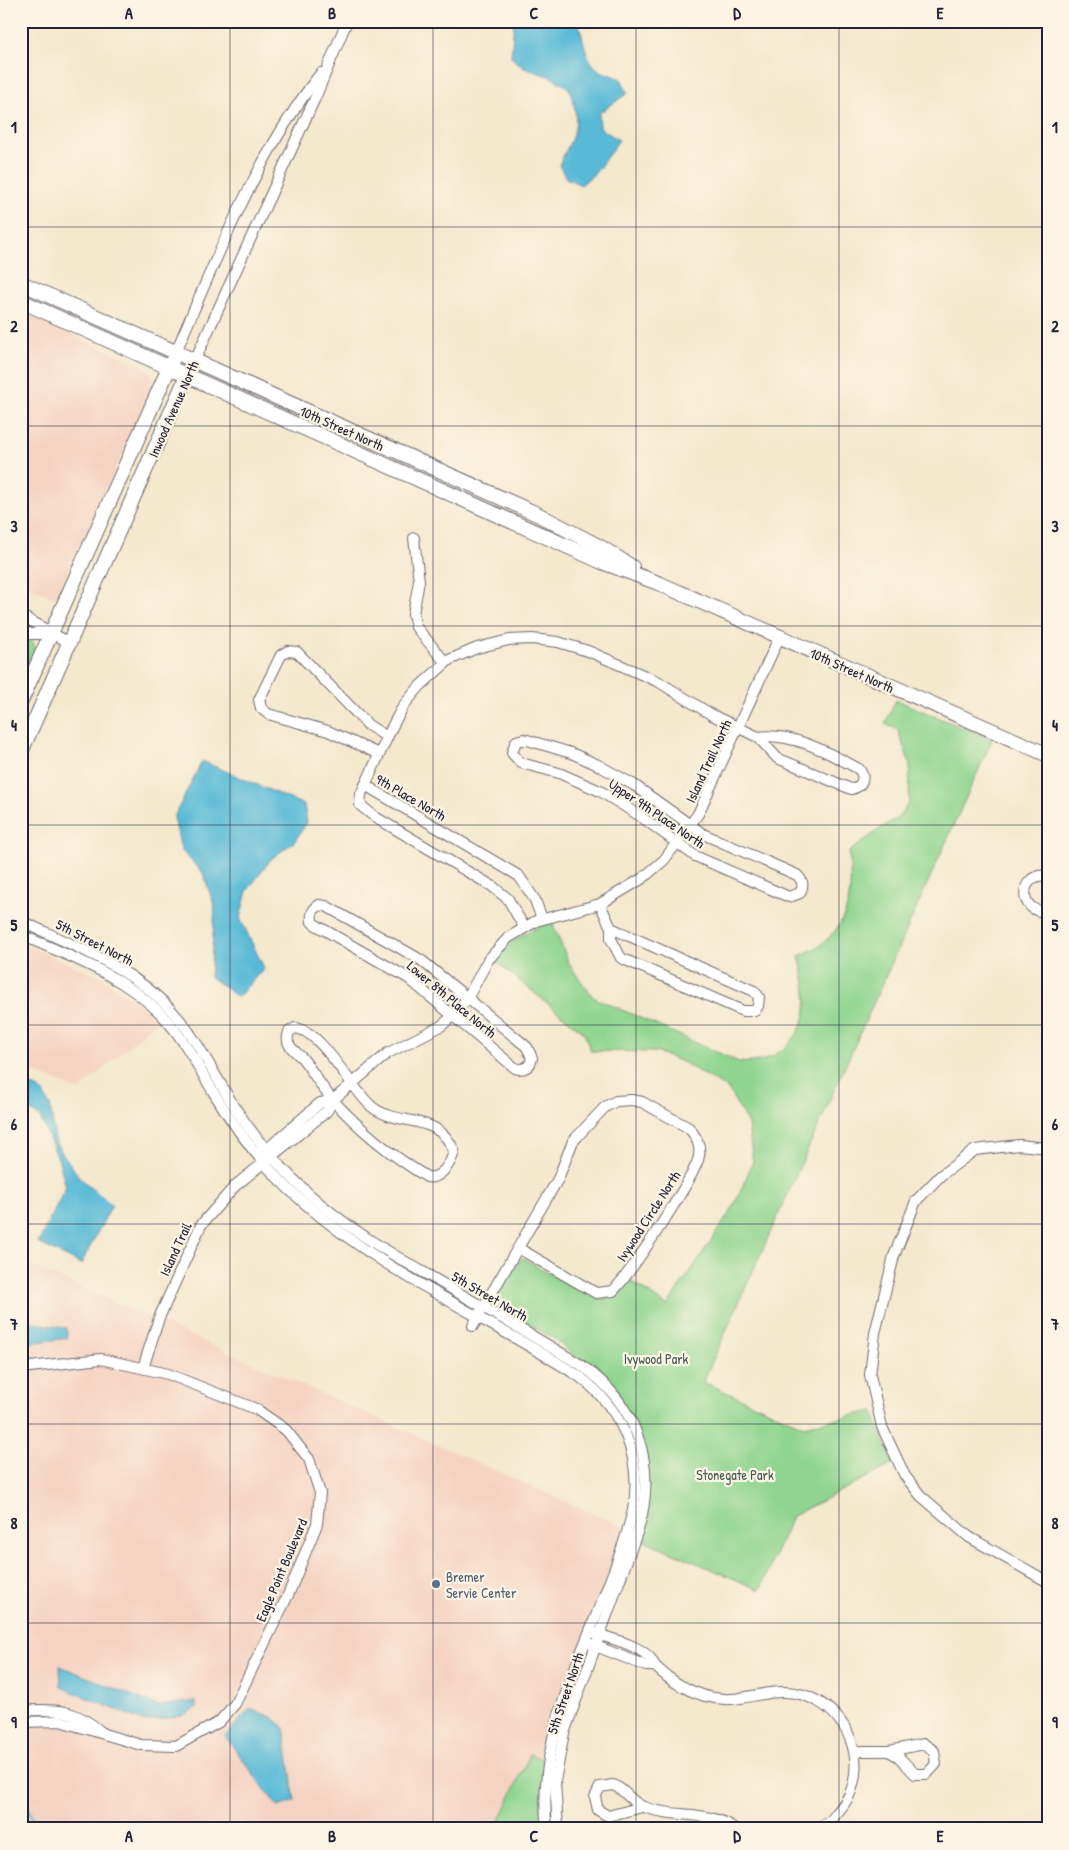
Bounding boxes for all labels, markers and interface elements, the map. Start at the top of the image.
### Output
text: A [125,2,133,24]
text: B [328,2,336,24]
text: C [530,2,539,24]
text: D [733,2,741,24]
text: E [936,2,944,24]
text: 1 [11,116,17,138]
text: 1 [1052,116,1058,138]
text: 2 [10,315,18,337]
text: 2 [1051,315,1059,337]
street label: Inwood Avenue North [143,358,203,460]
street label: 10th Street North [297,401,387,455]
text: 3 [10,515,18,537]
text: 3 [1051,515,1059,537]
street label: 10th Street North [807,643,897,697]
text: 4 [11,714,17,736]
text: 4 [1052,714,1058,736]
street label: Island Trail North [680,716,736,806]
street label: 9th Place North [372,769,450,825]
street label: Upper 9th Place North [605,774,709,853]
text: 5 [11,914,18,936]
street label: 5th Street North [53,914,137,970]
text: 5 [1052,914,1059,936]
street label: Lower 8th Place North [403,956,501,1042]
text: 6 [11,1113,18,1135]
text: 6 [1052,1113,1059,1135]
street label: Ivywood Circle North [612,1167,685,1266]
street label: Island Trail [154,1219,196,1279]
street label: 5th Street North [449,1267,532,1325]
text: 7 [9,1313,18,1335]
text: 7 [1050,1313,1059,1335]
park label: Ivywood Park [624,1349,689,1369]
park label: Stonegate Park [696,1465,774,1485]
text: 8 [11,1512,18,1534]
text: 8 [1052,1512,1059,1534]
street label: Eagle Point Boulevard [251,1515,312,1625]
place label: Bremer Servie Center [446,1567,517,1602]
marker: Bremer Servie Center [430,1578,442,1590]
street label: 5th Street North [542,1650,588,1736]
text: 9 [11,1711,17,1733]
text: 9 [1052,1711,1058,1733]
text: A [125,1825,133,1847]
text: B [328,1825,336,1847]
text: C [530,1825,539,1847]
text: D [733,1825,741,1847]
text: E [936,1825,944,1847]

